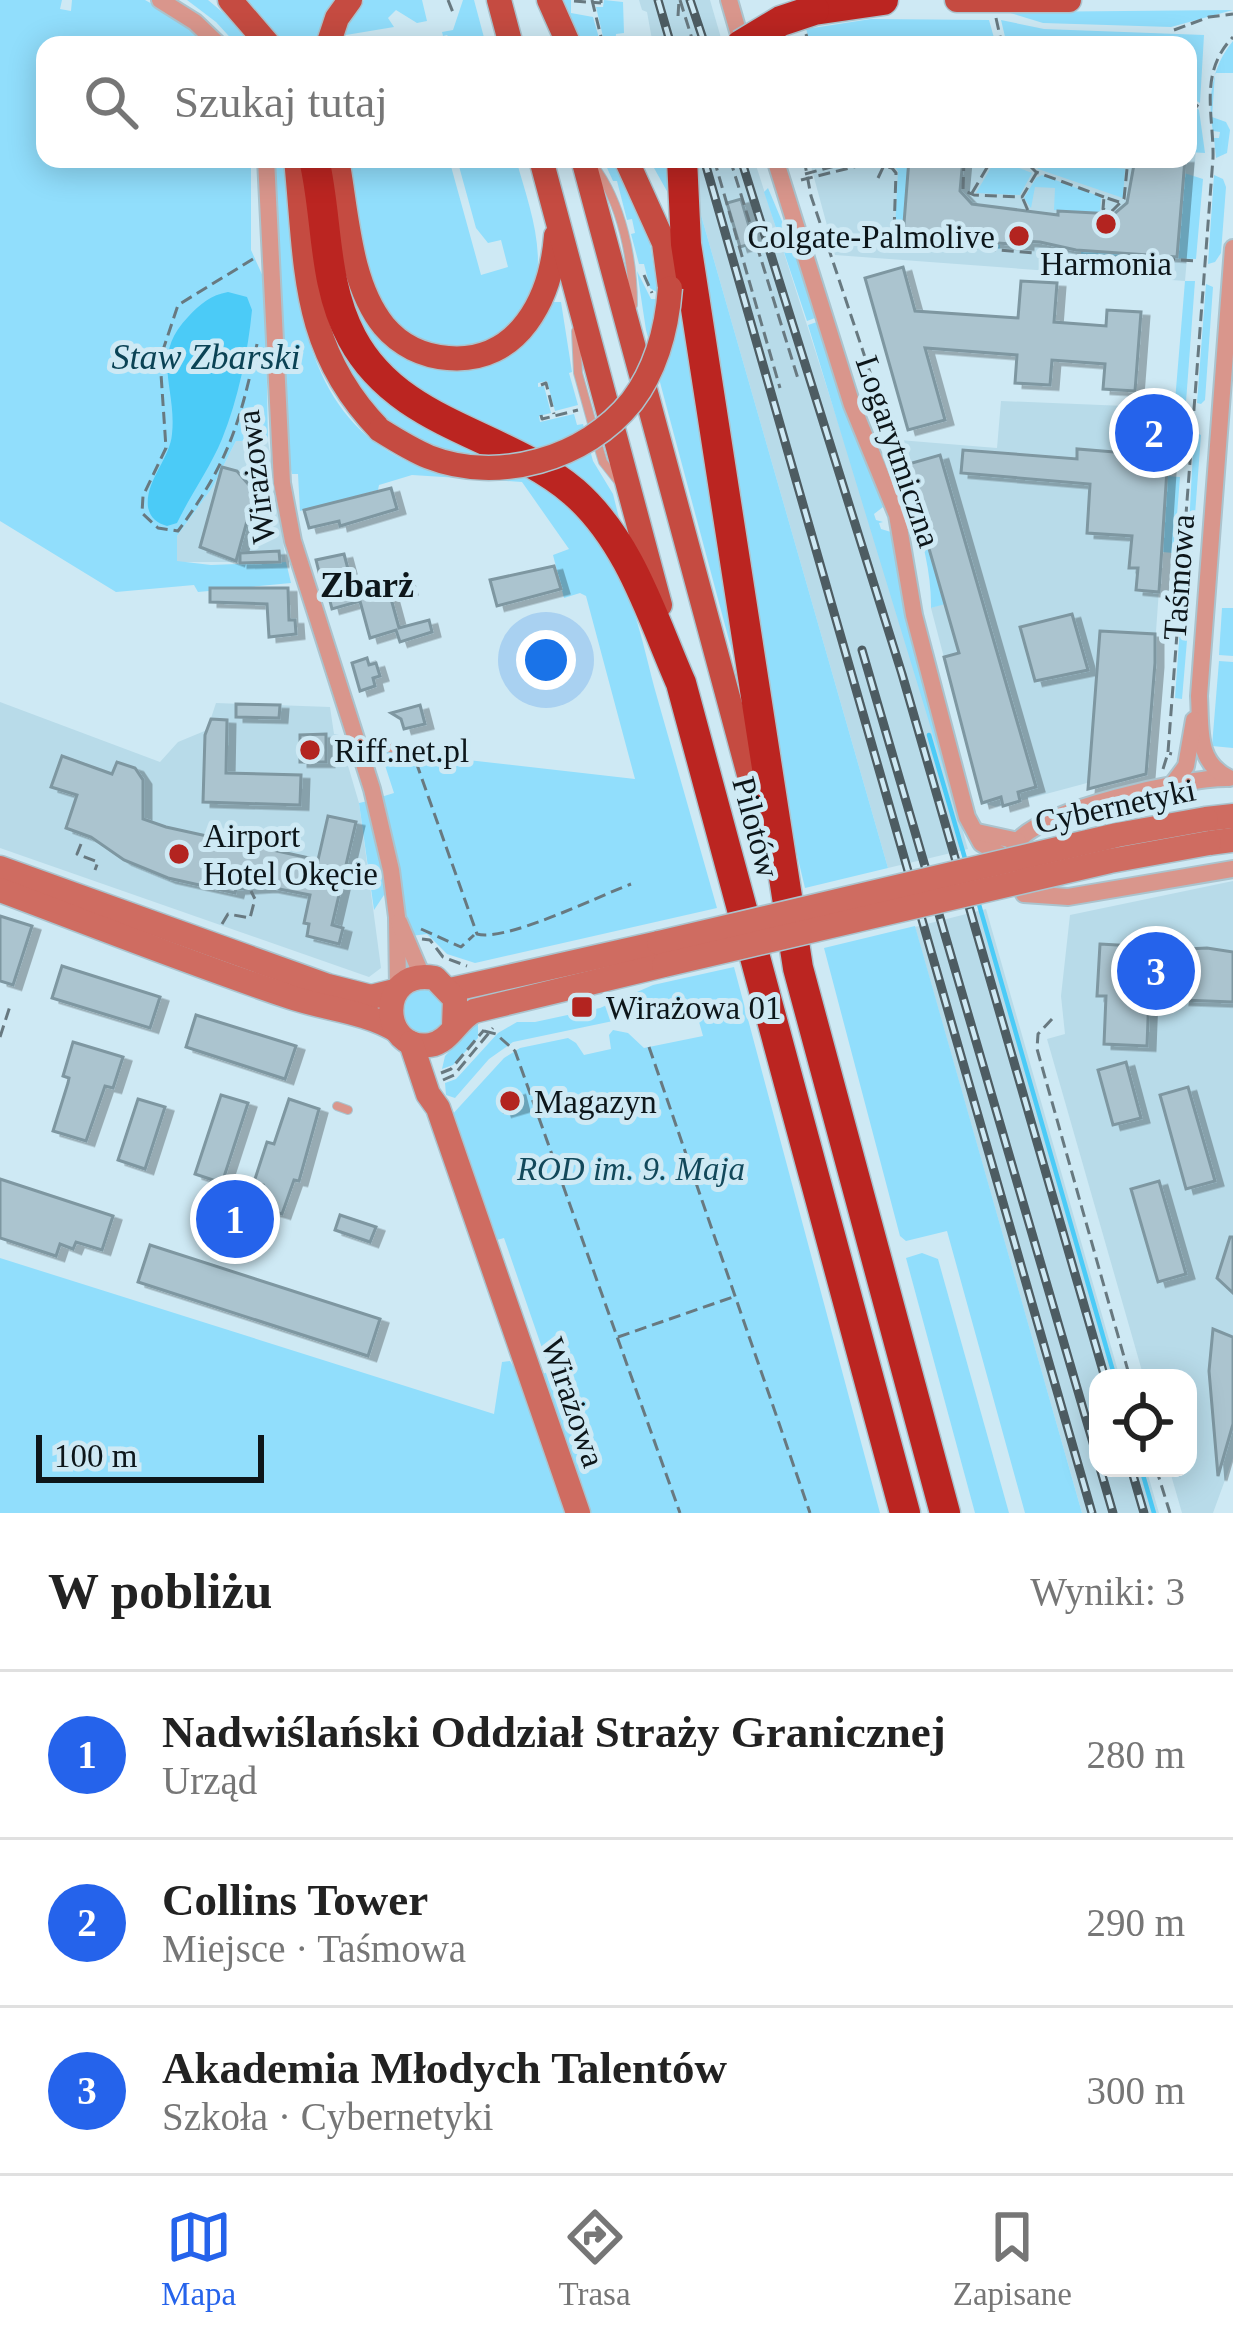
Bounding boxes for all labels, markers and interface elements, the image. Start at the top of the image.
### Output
search box [36,36,1197,168]
icon: search [78,69,144,135]
text: Szukaj tutaj [174,77,388,127]
marker: Harmonia [1093,211,1119,237]
place label: Colgate-Palmolive [748,219,995,255]
marker: Colgate-Palmolive [1006,223,1032,249]
place label: Harmonia [1040,246,1172,282]
water label: Staw Zbarski [111,337,301,377]
street label: Logarytmiczna [849,351,948,552]
pin: 2 [1115,388,1193,478]
street label: Wirażowa [230,408,282,546]
street label: Taśmowa [1157,513,1201,641]
district label: Zbarż [320,565,414,605]
your location [516,630,576,690]
place label: Riff.net.pl [334,733,469,769]
marker: Riff.net.pl [297,737,323,763]
street label: Cybernetyki [1032,771,1199,841]
street label: Pilotów [725,773,787,882]
place label: Airport Hotel Okęcie [203,818,378,892]
marker: Airport Hotel Okęcie [166,841,192,867]
pin: 3 [1117,926,1195,1016]
place label: Wirażowa 01 [606,990,782,1026]
marker: Wirażowa 01 [569,994,595,1020]
place label: Magazyn [534,1084,657,1120]
marker: Magazyn [497,1088,523,1114]
park label: ROD im. 9. Maja [516,1151,745,1187]
pin: 1 [196,1174,274,1264]
street label: Wirażowa [534,1333,612,1472]
map controls [1089,1369,1197,1477]
button: locate [1089,1369,1197,1477]
scale bar [36,1429,264,1482]
text: 100 m [54,1438,137,1474]
text: W pobliżu [48,1563,272,1619]
text: Wyniki: 3 [1030,1570,1185,1613]
text: Nadwiślański Oddział Straży Granicznej [162,1707,946,1757]
text: 1 [77,1733,97,1776]
text: 280 m [1086,1733,1185,1776]
text: Urząd [162,1759,257,1802]
text: Collins Tower [162,1875,428,1925]
text: 2 [77,1901,97,1944]
text: 290 m [1086,1901,1185,1944]
text: Miejsce · Taśmowa [162,1927,466,1970]
text: Akademia Młodych Talentów [162,2043,727,2093]
text: 3 [77,2069,97,2112]
text: 300 m [1086,2069,1185,2112]
text: Szkoła · Cybernetyki [162,2095,493,2138]
tab: Mapa [161,2204,236,2313]
tab: Trasa [558,2204,631,2313]
tab: Zapisane [953,2204,1072,2313]

